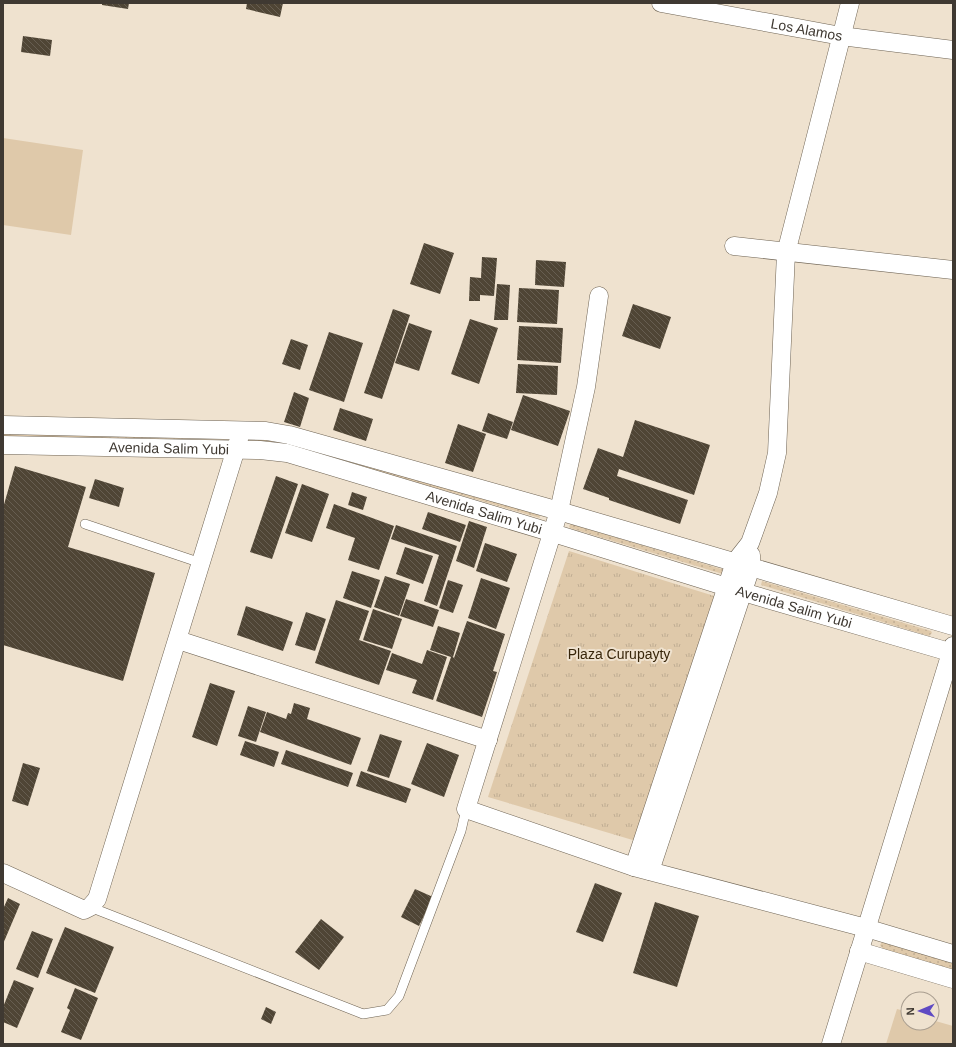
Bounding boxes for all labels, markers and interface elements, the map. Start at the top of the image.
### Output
street label: Los Alamos [769,15,844,44]
street label: Avenida Salim Yubi [109,439,229,457]
street label: Avenida Salim Yubi [424,487,544,537]
street label: Avenida Salim Yubi [734,582,854,631]
park label: Plaza Curupayty [568,646,670,662]
north arrow [900,991,940,1031]
text: N [904,1007,916,1016]

